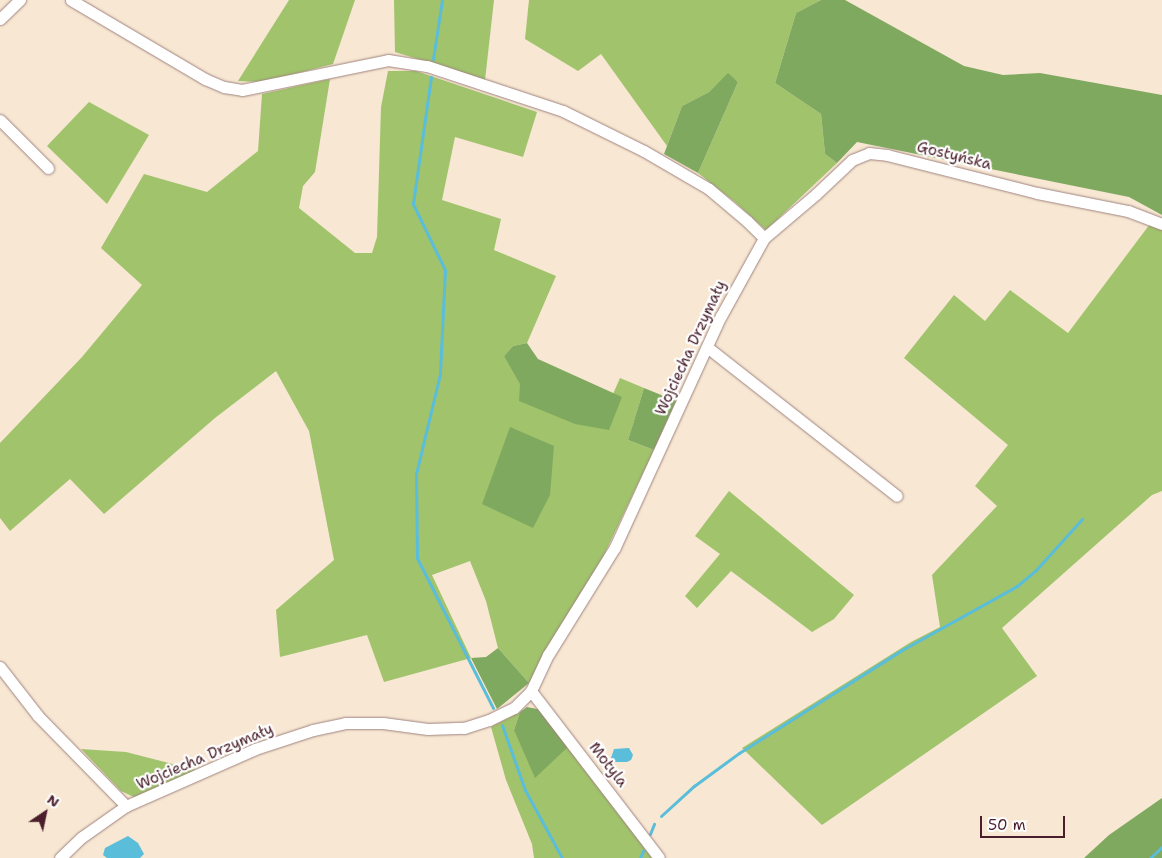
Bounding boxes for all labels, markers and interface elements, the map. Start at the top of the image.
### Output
street label: Gostyńska [915,138,993,174]
street label: Wojciecha Drzymały [652,278,730,418]
street label: Wojciecha Drzymały [134,720,276,794]
street label: Motyla [585,739,631,791]
north arrow [20,788,70,838]
text: N [44,790,63,811]
scale bar [982,806,1067,838]
text: 50 m [988,815,1026,835]

